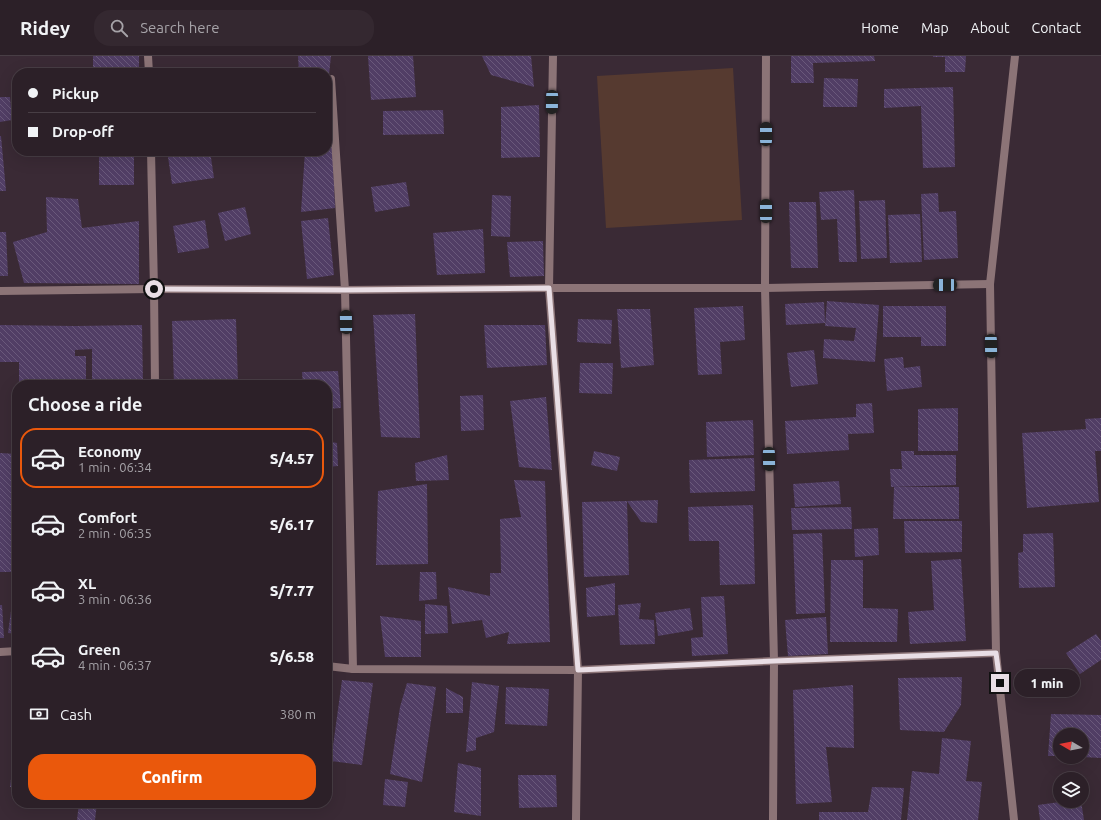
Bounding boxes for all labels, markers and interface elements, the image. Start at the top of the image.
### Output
search box [94,10,374,46]
text: Ridey [20,17,70,39]
icon: search [108,17,130,39]
text: Search here [140,19,219,36]
text: Home [861,20,899,36]
text: Map [921,20,949,36]
text: About [971,20,1010,36]
text: Contact [1032,20,1081,36]
text: Pickup [52,85,99,102]
car [546,90,558,114]
car [760,122,772,146]
text: Drop-off [52,123,114,140]
car [760,199,772,223]
car [933,279,957,291]
route start [145,280,163,298]
car [340,310,352,334]
car [985,334,997,358]
text: Choose a ride [28,394,142,414]
icon: car [30,440,66,476]
text: Economy [78,443,142,460]
car [763,447,775,471]
text: S/4.57 [270,450,314,467]
text: 1 min · 06:34 [78,460,152,474]
icon: car [30,506,66,542]
text: Comfort [78,509,137,526]
text: S/6.17 [270,516,314,533]
text: 2 min · 06:35 [78,526,152,540]
icon: car [30,572,66,608]
text: XL [78,575,96,592]
text: S/7.77 [270,582,314,599]
text: 3 min · 06:36 [78,592,152,606]
icon: car [30,638,66,674]
text: Green [78,641,120,658]
text: S/6.58 [270,648,314,665]
text: 4 min · 06:37 [78,658,152,672]
callout: 1 min [1014,669,1080,697]
route end [991,674,1009,692]
text: 1 min [1030,676,1064,690]
icon: cash [28,703,50,725]
text: Cash [60,706,92,723]
text: 380 m [280,707,316,721]
north arrow [1053,728,1089,764]
map controls [1053,728,1089,808]
button: Confirm [28,754,316,800]
button: layers [1053,772,1089,808]

